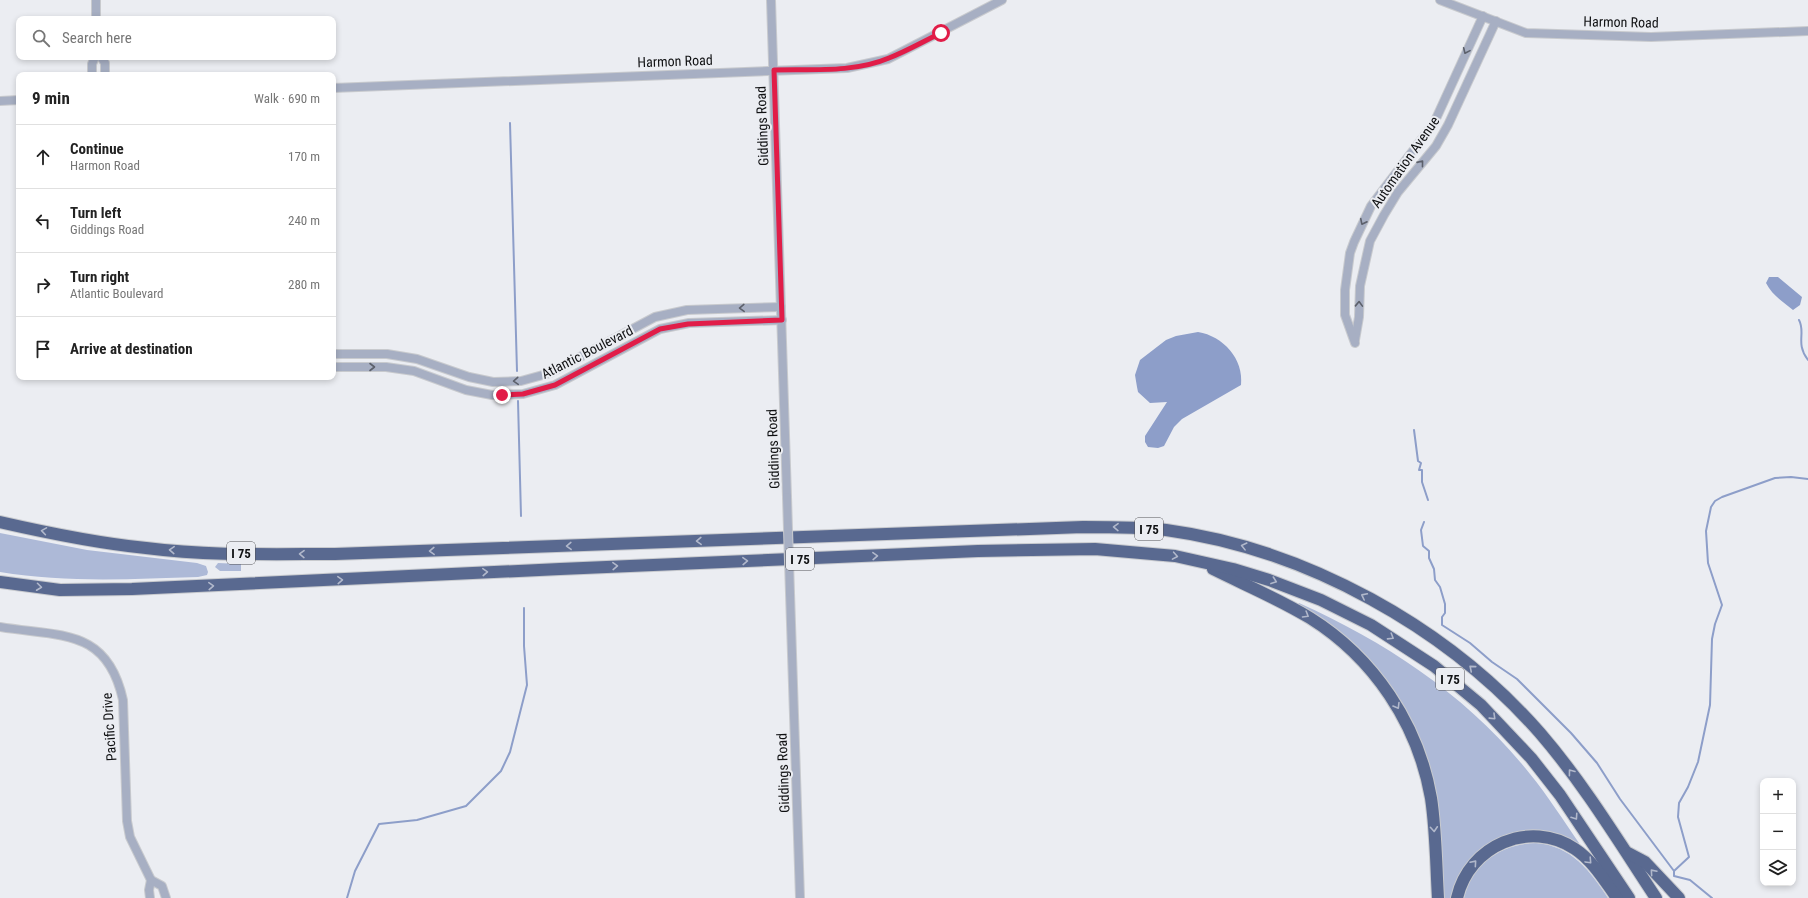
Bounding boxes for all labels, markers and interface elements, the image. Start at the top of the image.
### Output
street label: Harmon Road [1583,13,1659,31]
search box [16,16,336,60]
route start [932,24,950,42]
icon: search [30,27,52,49]
text: Search here [62,29,132,47]
one-way arrow [1463,47,1471,55]
street label: Harmon Road [637,52,713,70]
street label: Giddings Road [753,86,771,166]
text: 9 min [32,88,70,108]
text: Walk · 690 m [254,91,320,106]
street label: Automation Avenue [1368,113,1443,211]
text: Continue [70,140,124,158]
icon: ahead [32,146,54,168]
text: 170 m [288,149,320,164]
text: Harmon Road [70,158,140,173]
one-way arrow [1417,160,1424,167]
text: Turn left [70,204,121,222]
icon: left [32,210,54,232]
text: 240 m [288,213,320,228]
one-way arrow [1360,217,1368,225]
text: Giddings Road [70,222,144,237]
text: Turn right [70,268,129,286]
icon: right [32,274,54,296]
text: 280 m [288,277,320,292]
text: Atlantic Boulevard [70,286,163,301]
one-way arrow [1355,301,1363,307]
one-way arrow [739,304,745,313]
street label: Atlantic Boulevard [539,322,635,382]
icon: arrive [32,338,54,360]
text: Arrive at destination [70,340,193,358]
one-way arrow [369,363,375,371]
one-way arrow [513,376,519,385]
route end [493,386,511,404]
street label: Giddings Road [764,409,782,489]
road number: I 75 [1135,518,1163,540]
one-way arrow [1113,523,1119,531]
one-way arrow [41,527,47,536]
one-way arrow [696,537,702,545]
one-way arrow [566,541,573,550]
road number: I 75 [227,542,255,564]
one-way arrow [1241,543,1247,551]
one-way arrow [169,545,175,554]
one-way arrow [429,547,435,555]
road number: I 75 [786,548,814,570]
one-way arrow [299,550,305,558]
one-way arrow [872,551,878,560]
one-way arrow [1172,552,1178,560]
one-way arrow [742,557,748,565]
one-way arrow [612,562,618,571]
one-way arrow [482,568,488,577]
one-way arrow [337,576,343,584]
one-way arrow [1270,577,1277,585]
one-way arrow [36,582,42,591]
one-way arrow [208,582,214,590]
one-way arrow [1361,594,1368,601]
one-way arrow [1302,611,1309,618]
one-way arrow [1387,632,1394,640]
one-way arrow [1470,665,1477,672]
road number: I 75 [1436,668,1464,690]
street label: Pacific Drive [99,692,119,762]
one-way arrow [1392,702,1399,709]
one-way arrow [1488,712,1496,720]
street label: Giddings Road [774,733,792,813]
one-way arrow [1569,769,1576,776]
map controls [1760,778,1796,886]
button: + [1760,778,1796,814]
one-way arrow [1570,813,1577,820]
button: − [1760,814,1796,850]
one-way arrow [1429,826,1438,832]
button: layers [1760,850,1796,886]
one-way arrow [1584,856,1591,863]
one-way arrow [1470,861,1477,868]
one-way arrow [1650,869,1658,877]

